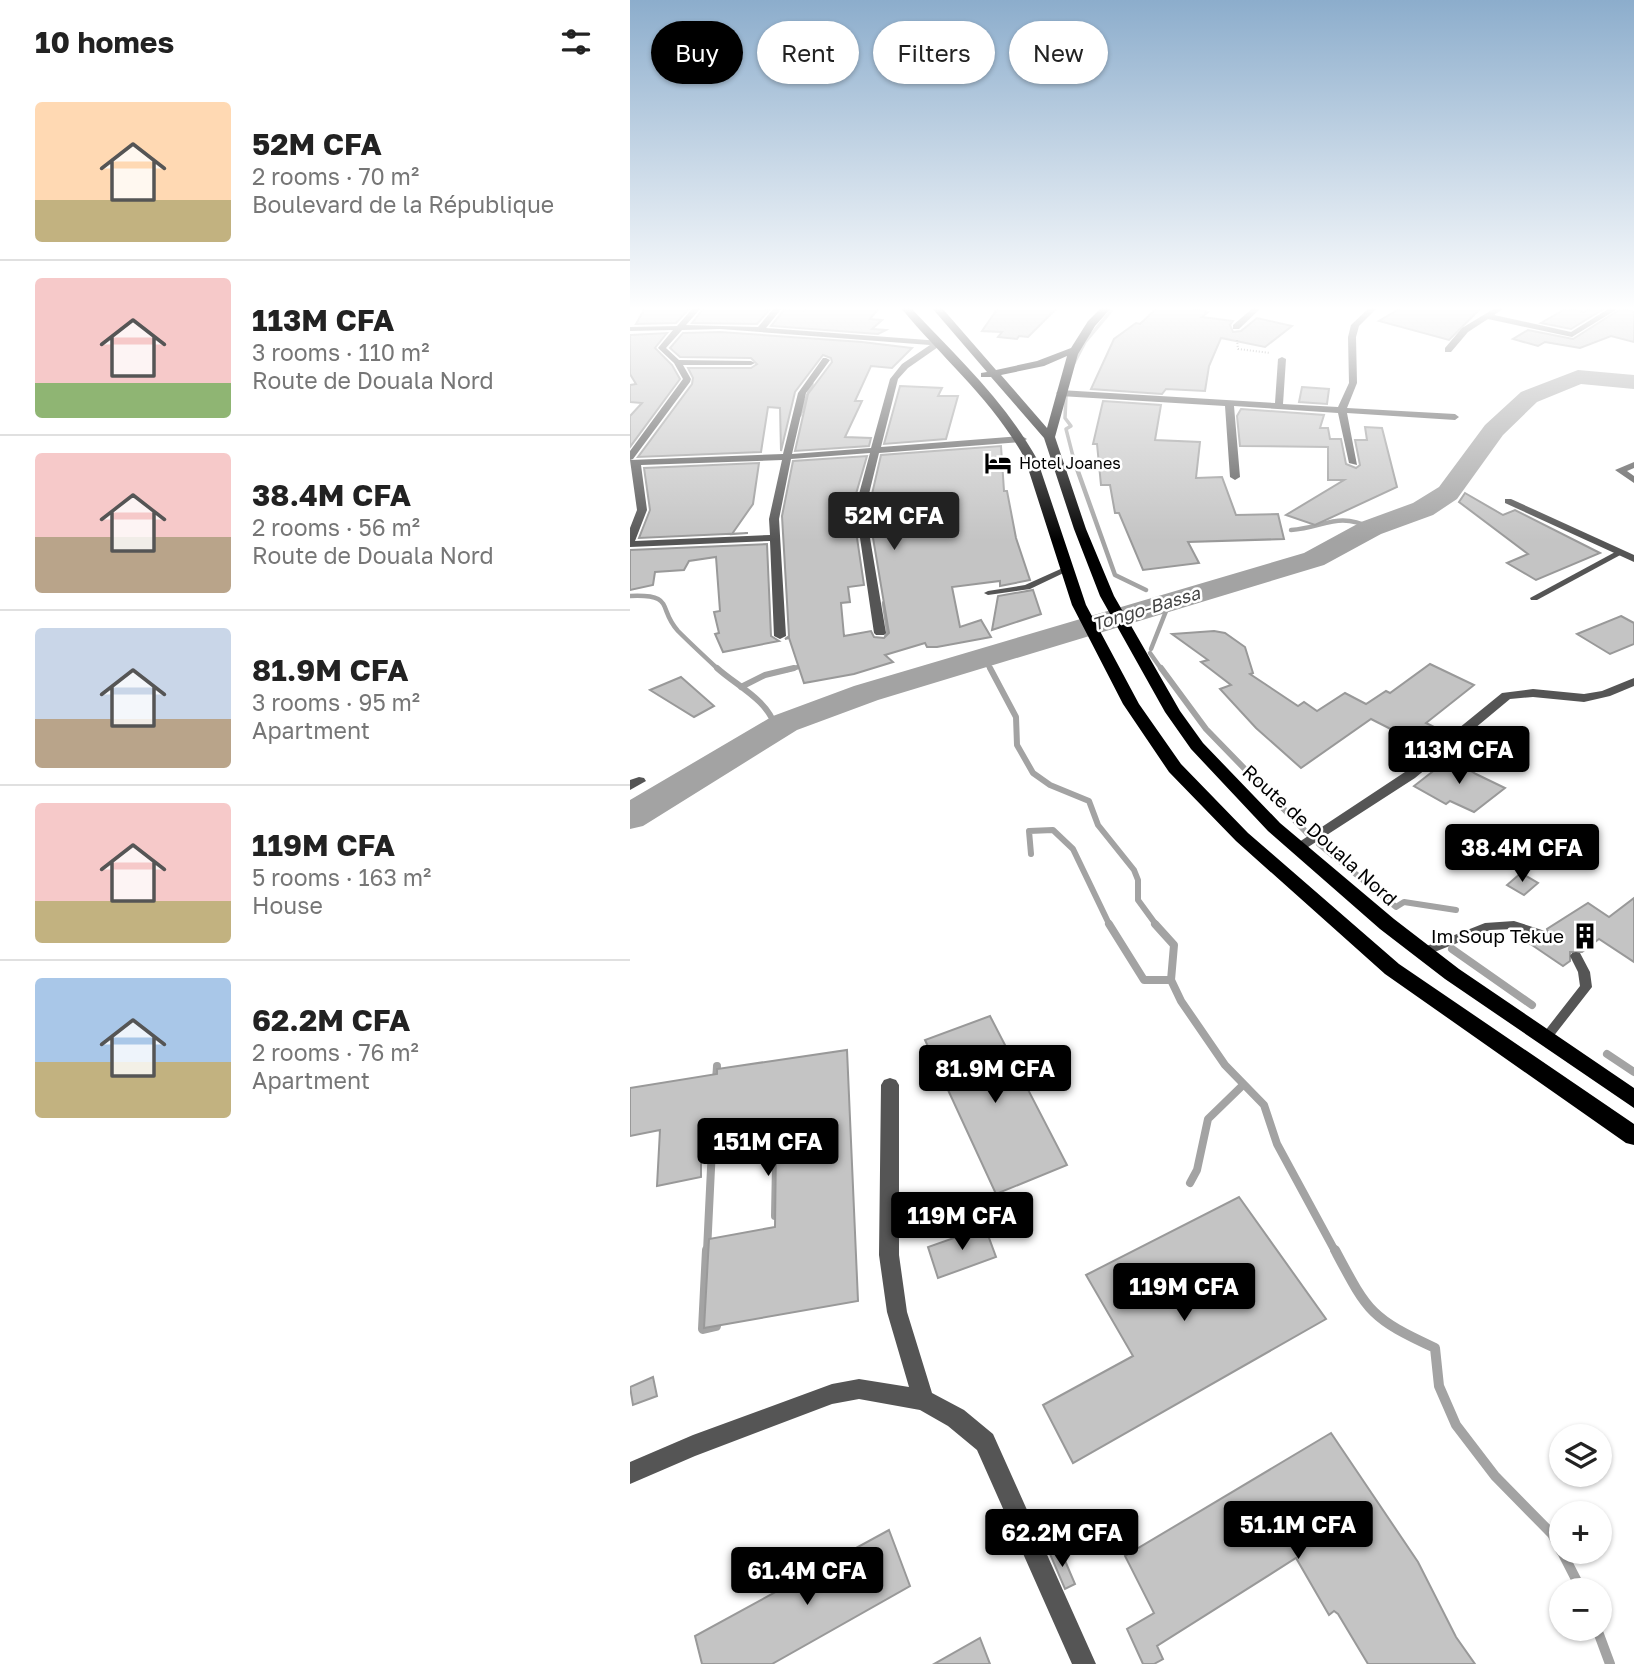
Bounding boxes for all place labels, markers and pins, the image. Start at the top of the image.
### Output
hotel icon: Hotel Joanes [983,448,1013,478]
place label: Hotel Joanes [1019,453,1121,473]
pin: 52M CFA [829,492,959,552]
pin: 113M CFA [1387,726,1531,786]
pin: 38.4M CFA [1442,824,1602,884]
building icon: Im Soup Tekue [1570,921,1600,951]
place label: Im Soup Tekue [1431,924,1564,947]
pin: 81.9M CFA [915,1046,1075,1105]
pin: 151M CFA [696,1118,840,1178]
pin: 119M CFA [890,1192,1034,1252]
pin: 119M CFA [1112,1264,1256,1323]
pin: 51.1M CFA [1218,1502,1378,1561]
pin: 62.2M CFA [982,1510,1142,1569]
pin: 61.4M CFA [727,1548,887,1607]

